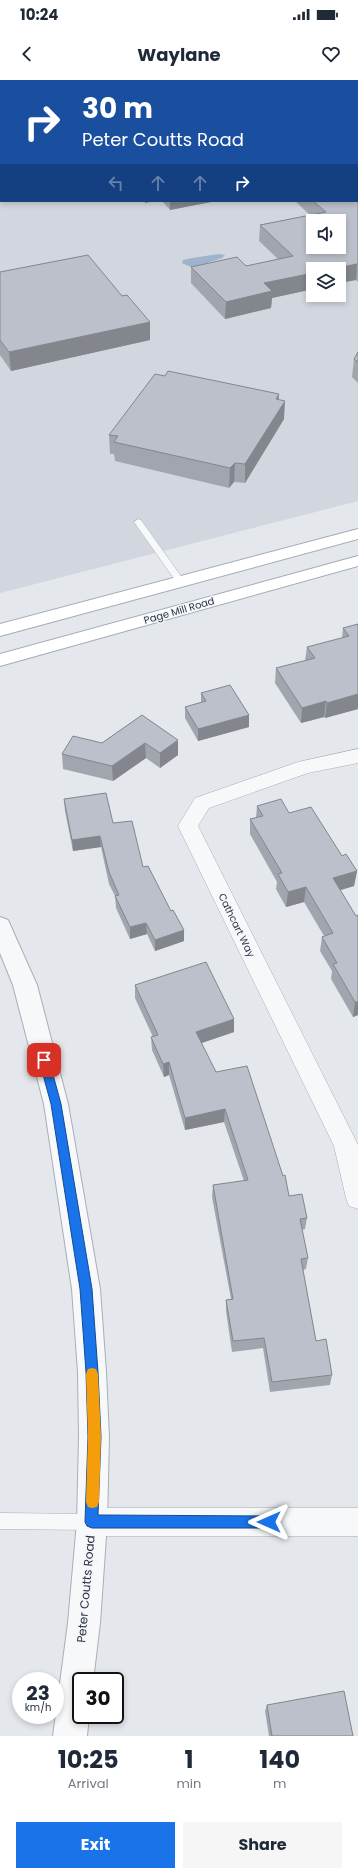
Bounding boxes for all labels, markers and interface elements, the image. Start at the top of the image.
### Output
text: 10:24 [20,4,58,25]
text: Waylane [137,42,221,67]
icon: back [16,43,38,65]
icon: heart [320,43,342,65]
text: 30 m [82,89,153,128]
icon: right [16,96,68,148]
text: Peter Coutts Road [82,127,244,152]
icon: left [105,172,127,194]
icon: ahead [147,172,169,194]
icon: ahead [189,172,211,194]
icon: right [231,172,253,194]
map controls [306,214,346,302]
button: sound [306,214,346,254]
button: layers [306,262,346,302]
street label: Page Mill Road [142,593,216,628]
street label: Cathcart Way [215,891,259,960]
pin [27,1043,61,1077]
icon: arrive [33,1049,55,1071]
position arrow [248,1501,290,1543]
street label: Peter Coutts Road [72,1534,99,1643]
speed limit sign: 30 [72,1672,124,1724]
text: 23 [26,1679,50,1707]
text: km/h [25,1700,51,1715]
text: 10:25 [58,1743,119,1776]
text: 1 [184,1743,193,1776]
text: 140 [259,1743,300,1776]
text: Arrival [68,1774,109,1793]
text: min [176,1774,201,1793]
text: m [273,1774,286,1793]
button: Exit [16,1822,175,1868]
button: Share [183,1822,342,1868]

